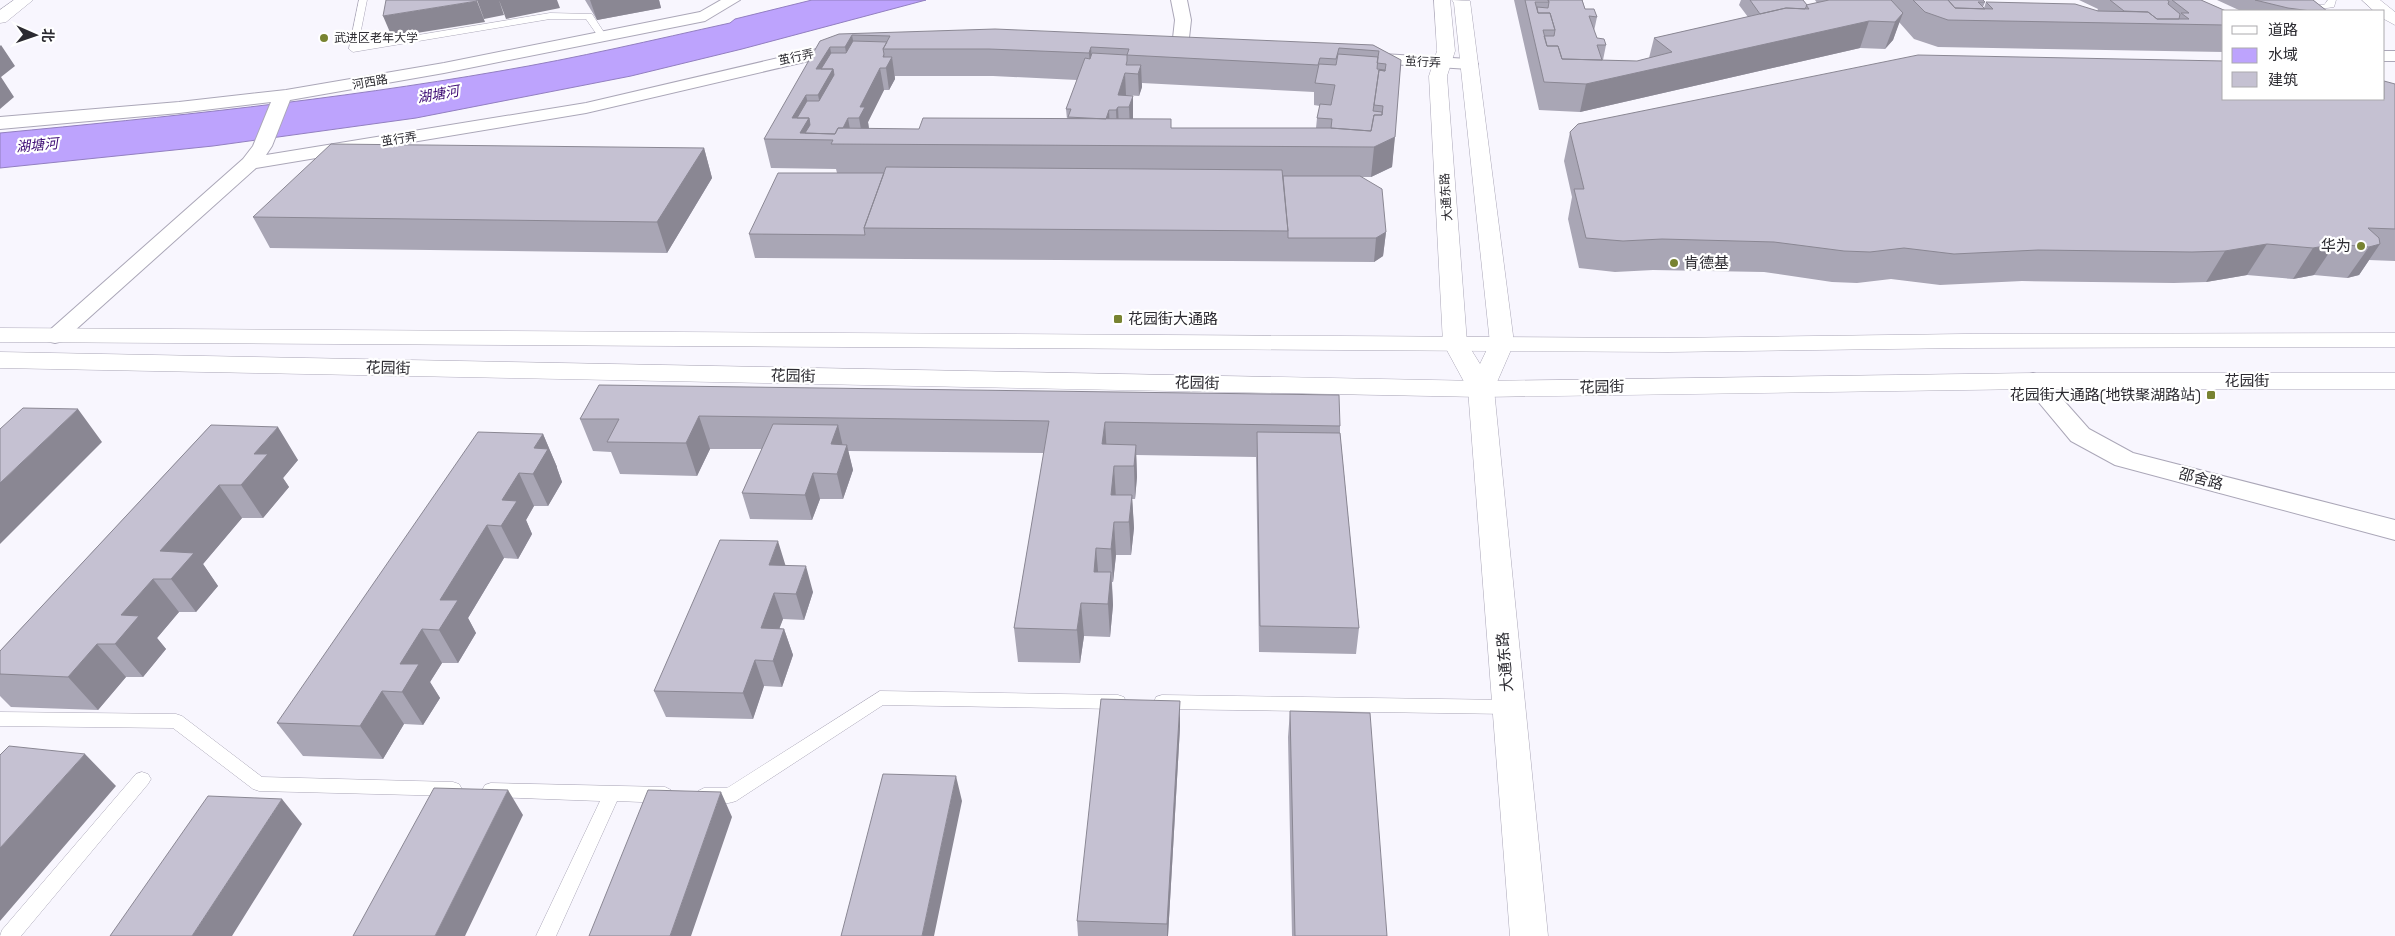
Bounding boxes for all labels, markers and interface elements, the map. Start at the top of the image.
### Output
north arrow [10,10,60,60]
legend [2222,10,2385,100]
text: 道路 [2268,20,2298,39]
text: 北 [39,28,57,43]
place label: 武进区老年大学 [334,30,418,46]
marker: 武进区老年大学 [318,32,330,44]
street label: 茧行弄 [777,45,815,69]
text: 水域 [2268,45,2298,64]
street label: 茧行弄 [1405,53,1441,71]
text: 建筑 [2268,70,2298,89]
street label: 河西路 [351,71,389,93]
water label: 湖塘河 [416,81,463,107]
street label: 茧行弄 [380,128,418,150]
water label: 湖塘河 [15,134,62,156]
street label: 大通东路 [1436,172,1456,222]
place label: 华为 [2321,236,2351,255]
marker: 华为 [2355,240,2367,252]
place label: 肯德基 [1684,253,1729,272]
marker: 肯德基 [1668,257,1680,269]
place label: 花园街大通路 [1128,309,1218,328]
marker: 花园街大通路 [1112,313,1124,325]
street label: 花园街 [365,358,411,377]
street label: 花园街 [770,366,816,385]
street label: 花园街 [2224,371,2270,390]
street label: 花园街 [1174,373,1220,392]
street label: 花园街 [1579,377,1625,396]
place label: 花园街大通路(地铁聚湖路站) [2010,385,2201,405]
marker: 花园街大通路(地铁聚湖路站) [2205,389,2217,401]
street label: 邵舍路 [2177,464,2225,494]
street label: 大通东路 [1492,631,1517,693]

